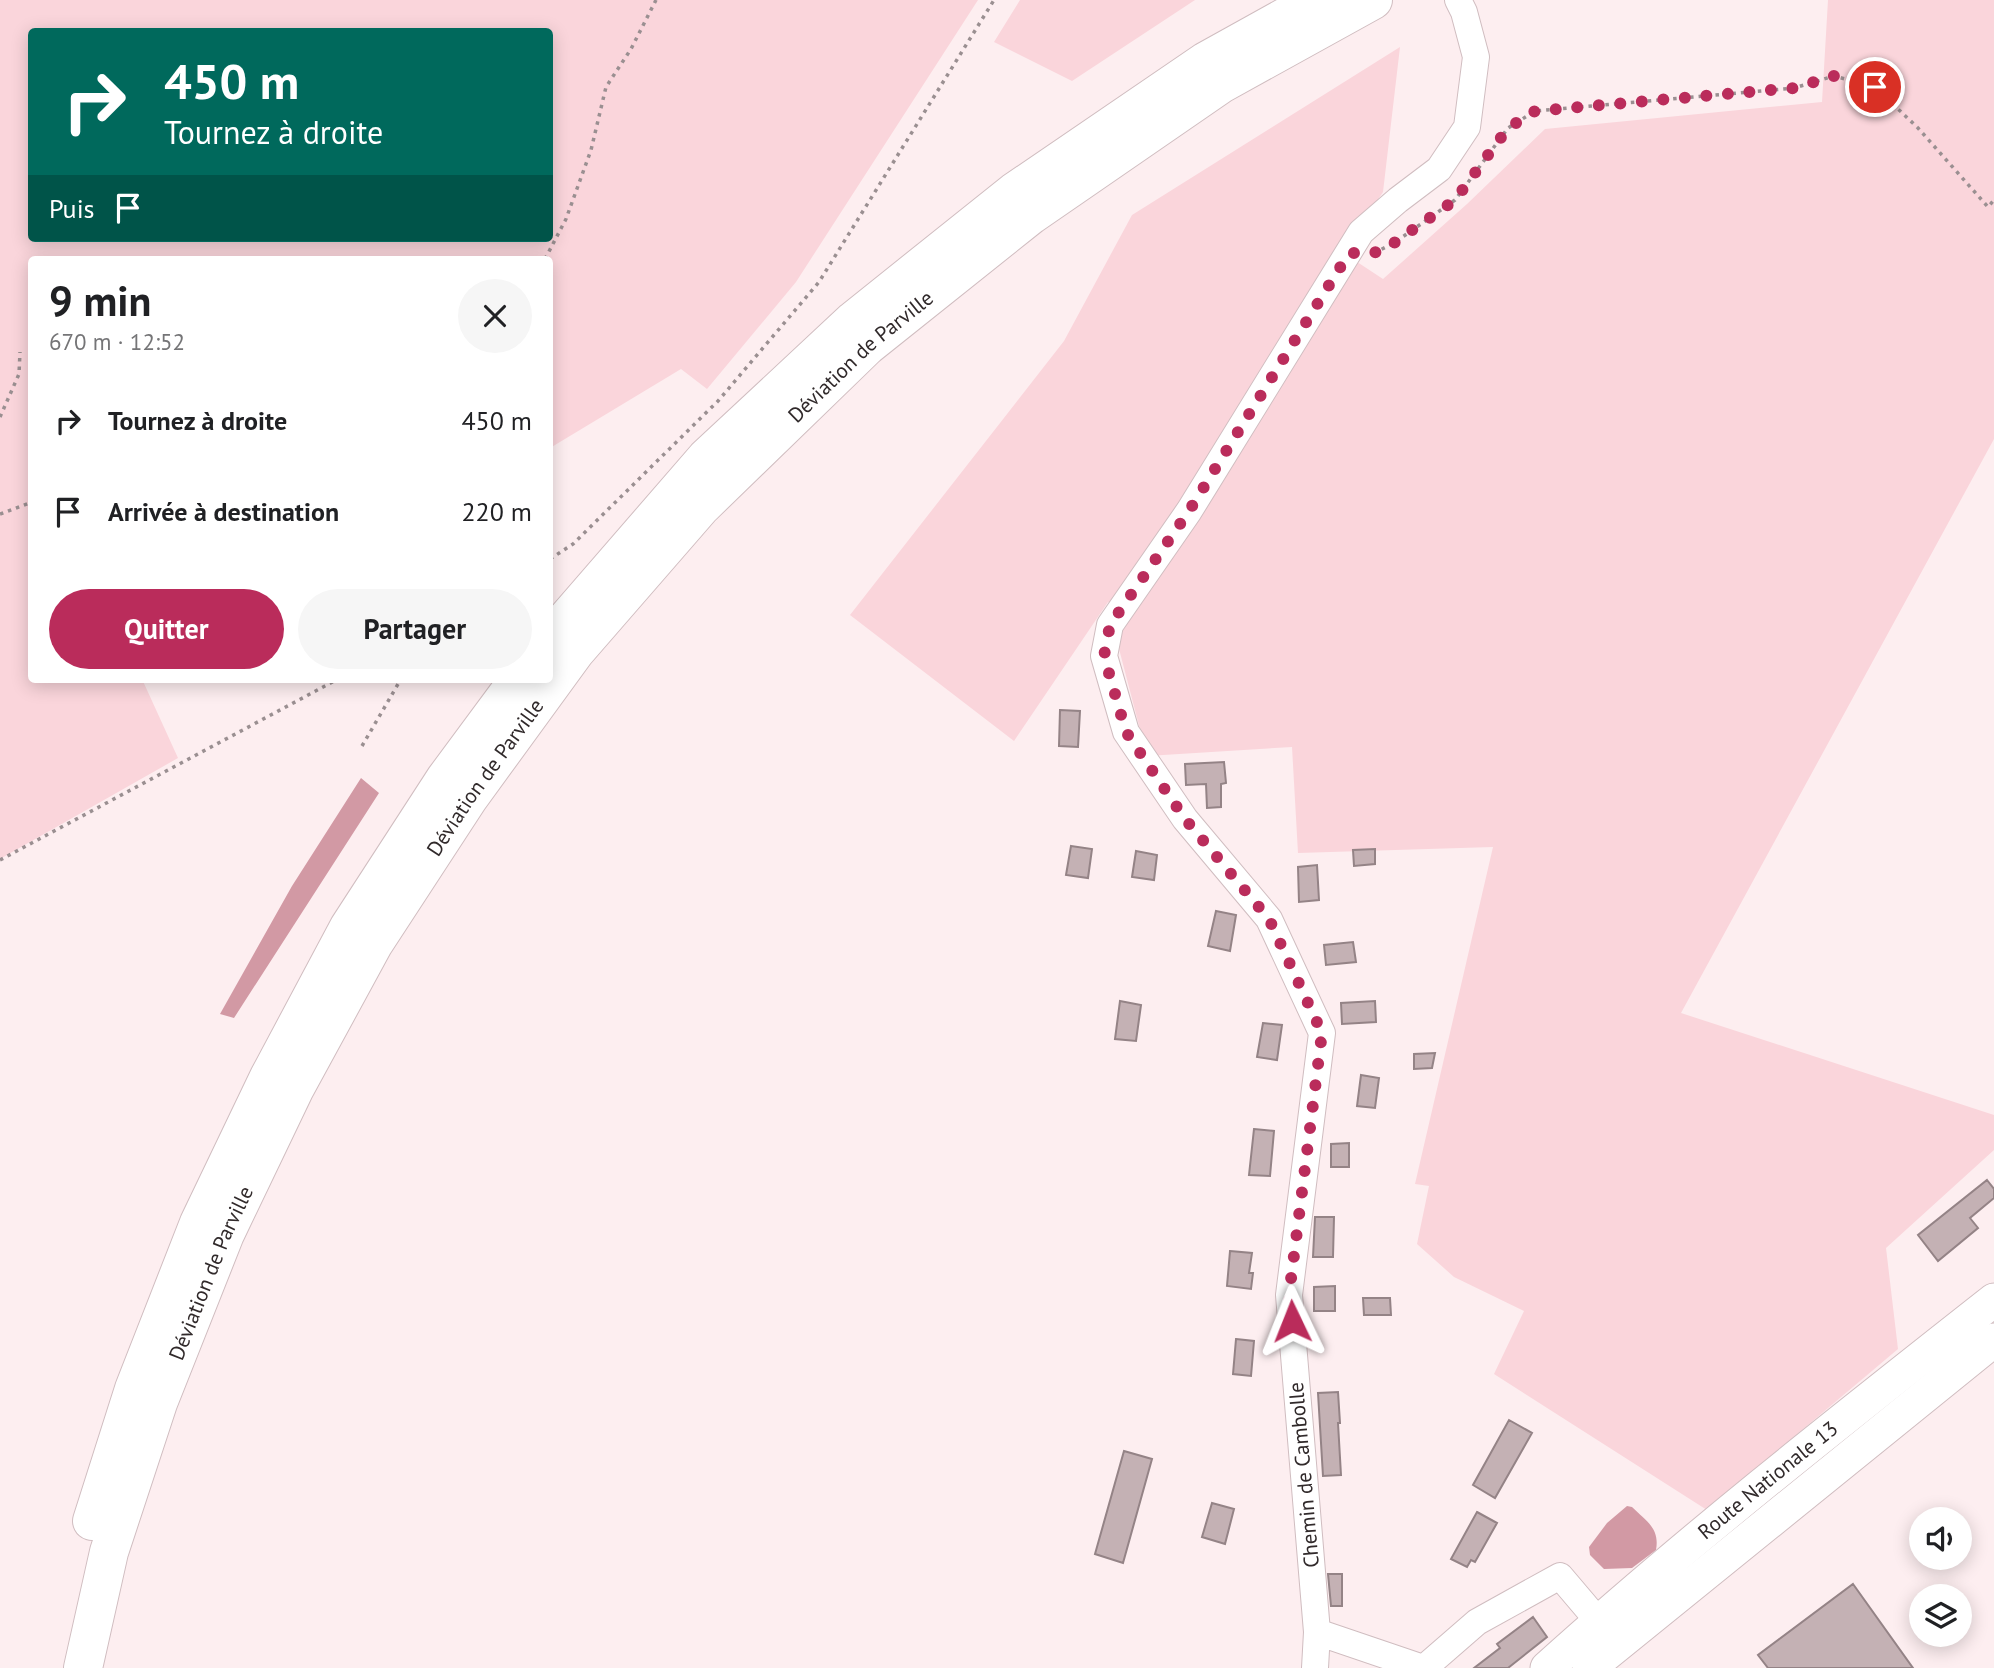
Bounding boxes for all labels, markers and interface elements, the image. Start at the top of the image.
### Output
text: 450 m [164,49,299,113]
icon: right [49,56,140,147]
pin [1845,57,1905,117]
icon: arrive [1856,68,1894,106]
text: Tournez à droite [164,111,383,153]
icon: arrive [109,189,147,227]
text: Puis [49,192,95,225]
text: 9 min [49,273,151,328]
button: close [458,279,532,353]
street label: Déviation de Parville [782,284,939,428]
text: 670 m · 12:52 [49,327,185,356]
icon: right [49,402,87,440]
text: Tournez à droite [108,404,287,437]
text: 450 m [461,404,532,437]
icon: arrive [49,493,87,531]
text: Arrivée à destination [108,495,339,528]
text: 220 m [461,495,532,528]
button: Quitter [49,589,284,669]
button: Partager [298,589,532,669]
street label: Déviation de Parville [420,693,549,861]
street label: Déviation de Parville [162,1181,259,1364]
position arrow [1255,1284,1329,1358]
street label: Chemin de Cambolle [1282,1381,1325,1569]
street label: Route Nationale 13 [1692,1415,1843,1545]
map controls [1909,1507,1972,1647]
button: sound [1909,1507,1972,1570]
button: layers [1909,1584,1972,1647]

